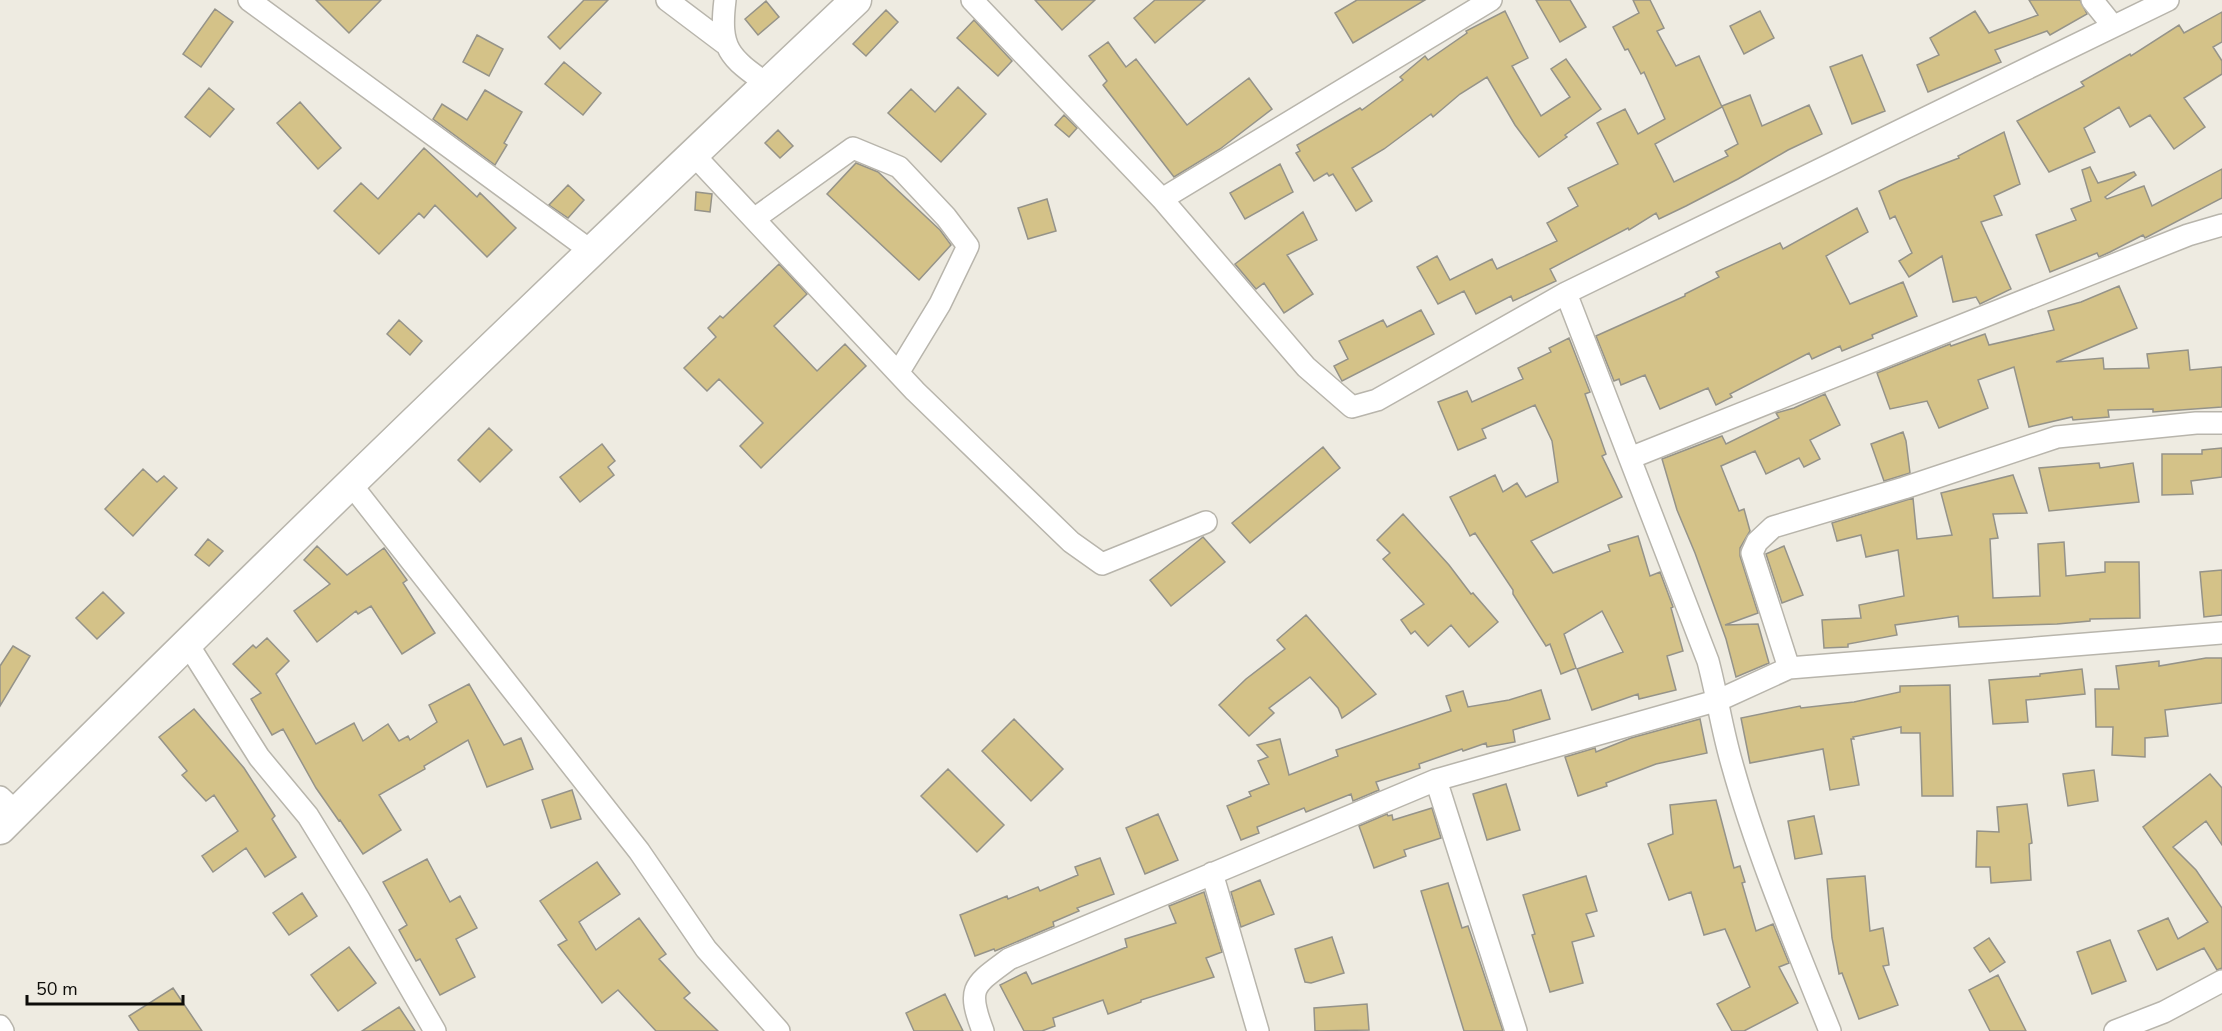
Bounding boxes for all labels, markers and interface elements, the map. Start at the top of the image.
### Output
scale bar [27,968,183,1006]
text: 50 m [36,977,78,1001]

